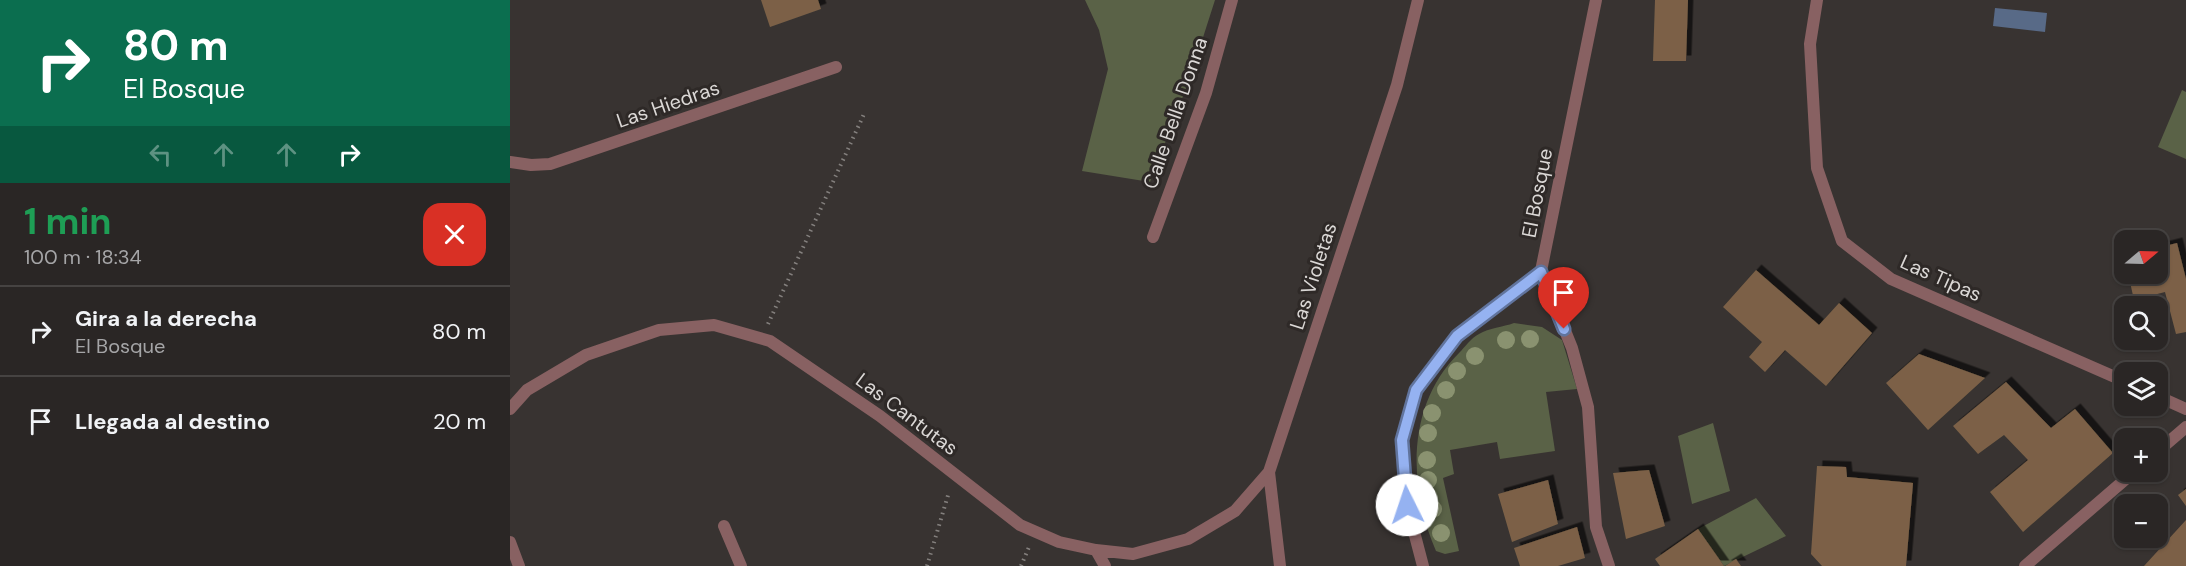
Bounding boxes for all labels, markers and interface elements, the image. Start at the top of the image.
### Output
text: 80 m [123,18,229,73]
icon: right [24,24,102,102]
street label: Calle Bella Donna [1137,34,1213,192]
text: El Bosque [123,71,245,106]
street label: Las Hiedras [613,74,723,134]
icon: left [144,138,177,171]
icon: ahead [207,138,240,171]
icon: ahead [270,138,303,171]
icon: right [333,138,366,171]
street label: El Bosque [1516,146,1558,240]
text: 1 min [24,198,112,245]
button: close [423,203,486,266]
street label: Las Violetas [1283,219,1343,333]
north arrow [2114,230,2168,284]
map controls [2114,230,2168,548]
text: 100 m · 18:34 [24,244,142,270]
street label: Las Tipas [1896,249,1986,307]
pin [1538,267,1589,329]
icon: arrive [1547,276,1580,309]
button: search [2114,296,2168,350]
text: Gira a la derecha [75,304,257,333]
icon: right [24,315,57,348]
text: 80 m [432,317,486,346]
text: El Bosque [75,333,165,359]
button: layers [2114,362,2168,416]
street label: Las Cantutas [851,367,963,461]
icon: arrive [24,405,57,438]
text: Llegada al destino [75,407,270,436]
text: 20 m [433,407,486,436]
button: + [2114,428,2168,482]
position arrow [1375,473,1439,537]
button: − [2114,494,2168,548]

